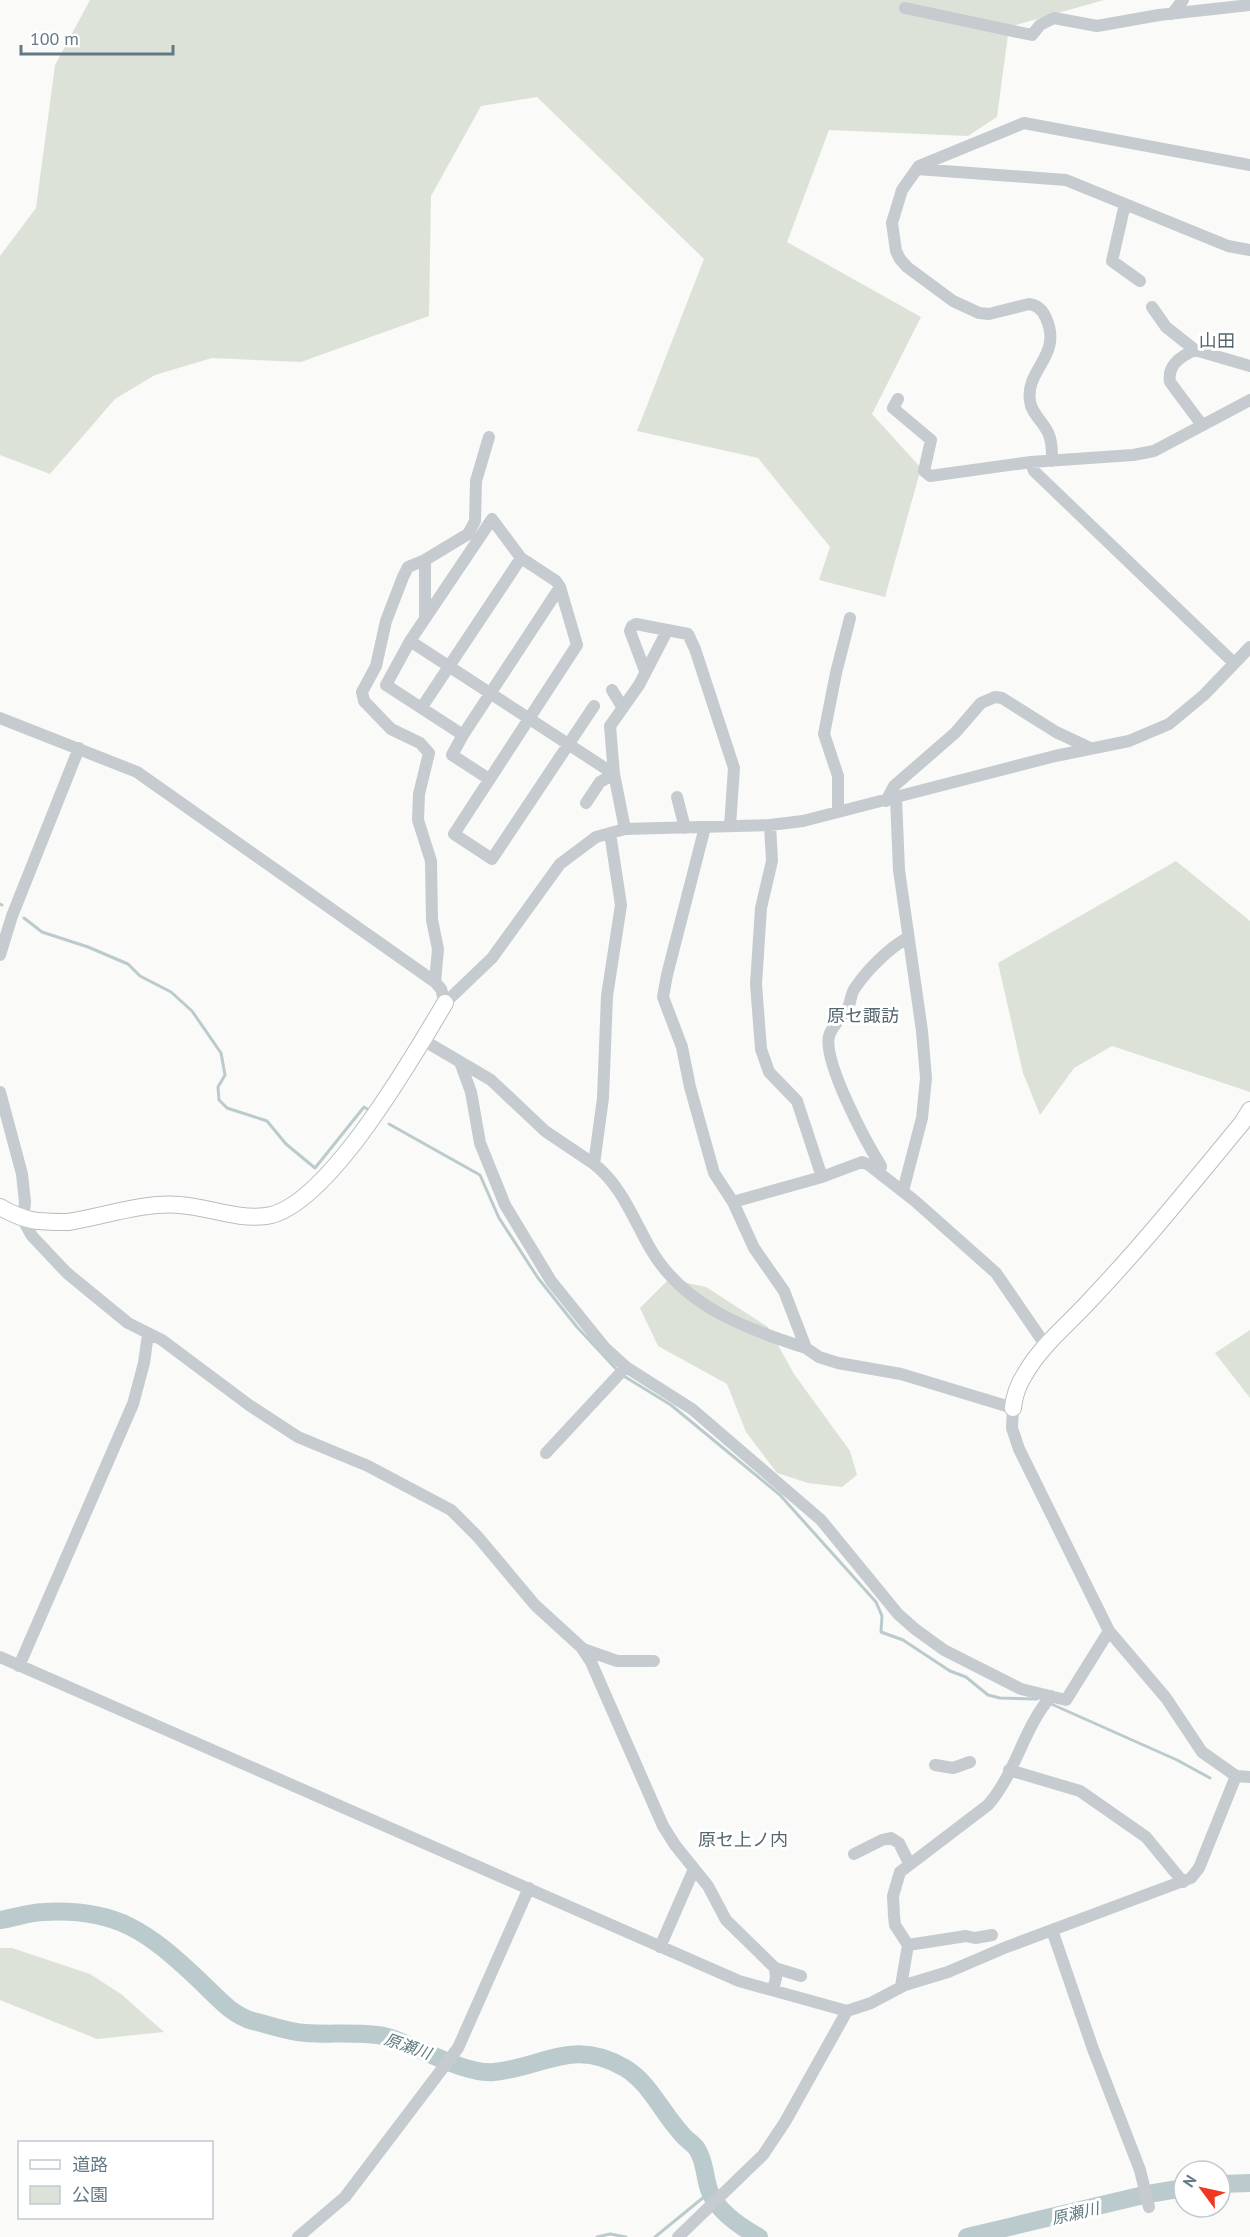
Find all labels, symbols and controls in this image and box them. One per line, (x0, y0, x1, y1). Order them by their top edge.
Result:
scale bar (21, 18, 172, 56)
text: 100 m (30, 27, 79, 50)
district label: 山田 (1199, 329, 1235, 352)
district label: 原セ諏訪 (827, 1004, 899, 1027)
district label: 原セ上ノ内 (698, 1828, 788, 1851)
water label: 原瀬川 (382, 2029, 436, 2064)
legend (18, 2141, 213, 2219)
text: 道路 (72, 2153, 108, 2176)
north arrow (1172, 2159, 1232, 2219)
text: N (1178, 2171, 1201, 2191)
text: 公園 (72, 2183, 108, 2206)
water label: 原瀬川 (1049, 2197, 1103, 2228)

